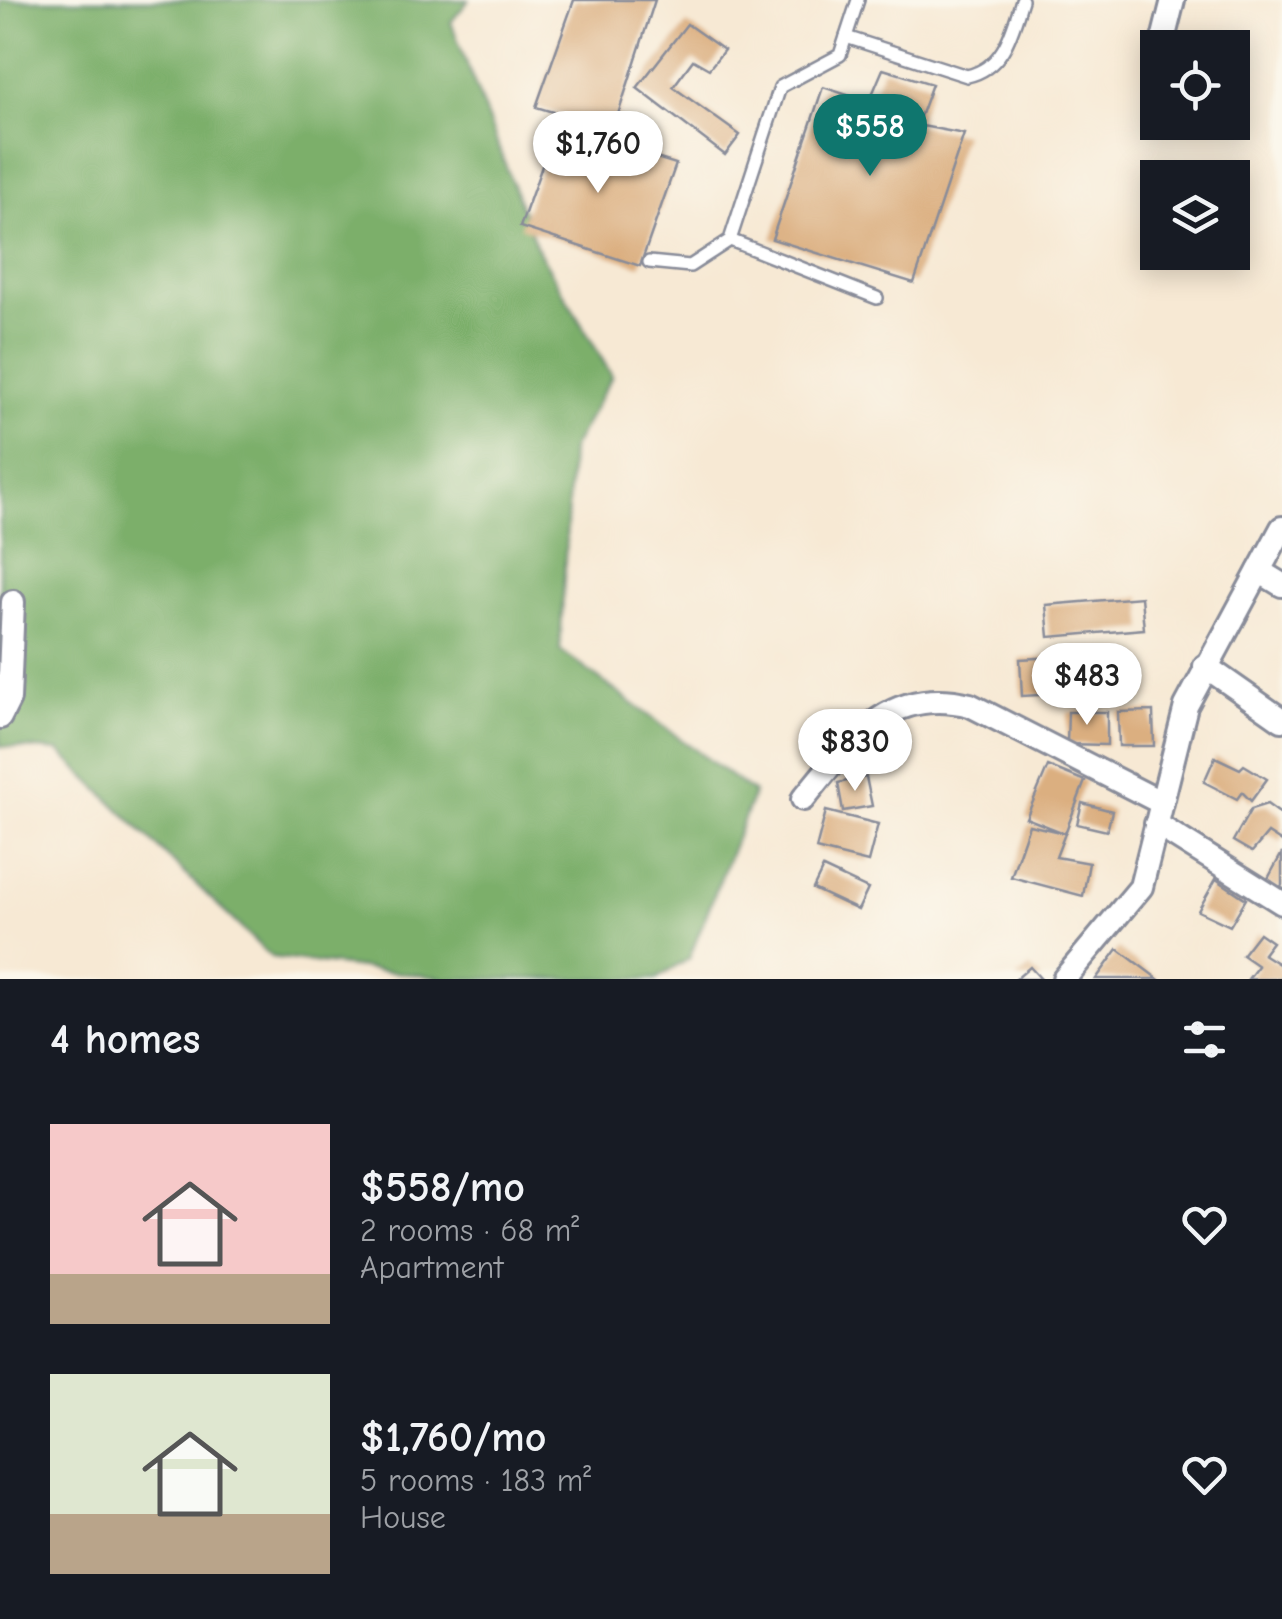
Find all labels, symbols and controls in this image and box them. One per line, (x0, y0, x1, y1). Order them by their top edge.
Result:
map controls (1140, 30, 1250, 270)
button: locate (1140, 30, 1250, 140)
pin: $558 (811, 94, 929, 179)
text: $558 (835, 108, 905, 145)
pin: $1,760 (517, 111, 679, 196)
text: $1,760 (555, 125, 641, 162)
button: layers (1140, 160, 1250, 270)
pin: $483 (1028, 643, 1146, 728)
text: $483 (1054, 657, 1120, 694)
pin: $830 (796, 709, 914, 794)
text: $830 (820, 723, 890, 760)
icon: filters (1177, 1012, 1232, 1067)
text: 4 homes (50, 1015, 200, 1064)
text: $558/mo (360, 1163, 525, 1212)
icon: home (130, 1164, 250, 1284)
icon: heart (1177, 1197, 1232, 1252)
text: 2 rooms · 68 m² (360, 1212, 579, 1249)
text: Apartment (360, 1249, 503, 1286)
text: $1,760/mo (360, 1413, 546, 1462)
icon: home (130, 1414, 250, 1534)
icon: heart (1177, 1447, 1232, 1502)
text: 5 rooms · 183 m² (360, 1462, 591, 1499)
text: House (360, 1499, 446, 1536)

